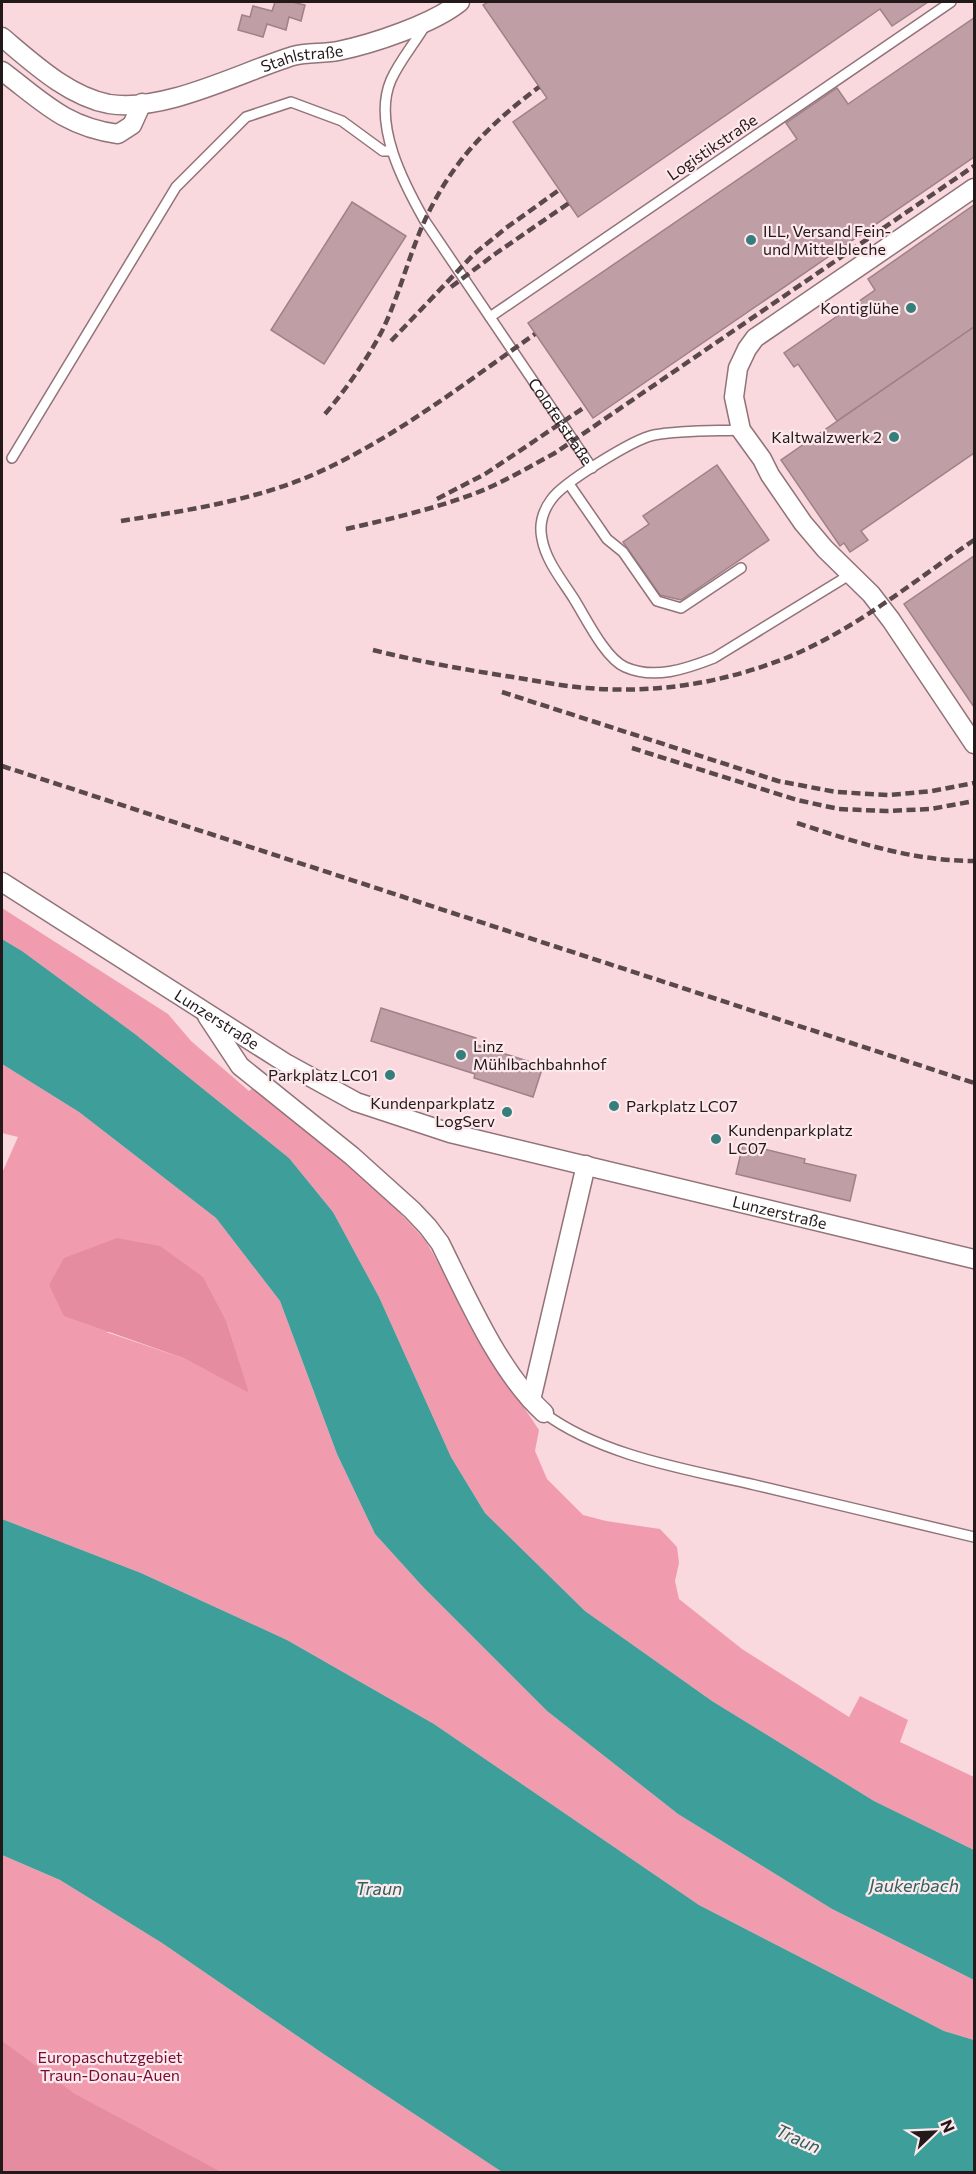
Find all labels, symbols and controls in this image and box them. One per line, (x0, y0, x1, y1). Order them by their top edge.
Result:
street label: Stahlstraße (258, 40, 345, 76)
street label: Logistikstraße (663, 109, 760, 184)
place label: ILL, Versand Fein- und Mittelbleche (763, 221, 891, 258)
marker: ILL, Versand Fein- und Mittelbleche (744, 233, 758, 247)
place label: Kontiglühe (820, 298, 899, 317)
marker: Kontiglühe (904, 301, 918, 315)
street label: Coloferstraße (525, 374, 597, 468)
place label: Kaltwalzwerk 2 (771, 427, 882, 446)
marker: Kaltwalzwerk 2 (887, 430, 901, 444)
street label: Lunzerstraße (171, 985, 263, 1053)
place label: Linz Mühlbachbahnhof (473, 1036, 607, 1073)
marker: Linz Mühlbachbahnhof (454, 1048, 468, 1062)
place label: Parkplatz LC01 (268, 1065, 378, 1084)
marker: Parkplatz LC01 (383, 1068, 397, 1082)
place label: Kundenparkplatz LogServ (370, 1093, 495, 1130)
place label: Parkplatz LC07 (626, 1096, 738, 1115)
marker: Parkplatz LC07 (607, 1099, 621, 1113)
marker: Kundenparkplatz LogServ (500, 1105, 514, 1119)
place label: Kundenparkplatz LC07 (728, 1120, 853, 1157)
marker: Kundenparkplatz LC07 (709, 1132, 723, 1146)
street label: Lunzerstraße (731, 1191, 829, 1232)
water label: Jaukerbach (867, 1874, 959, 1896)
water label: Traun (356, 1877, 402, 1899)
park label: Europaschutzgebiet Traun-Donau-Auen (37, 2047, 183, 2084)
north arrow (904, 2102, 964, 2162)
text: N (937, 2117, 959, 2135)
water label: Traun (773, 2119, 824, 2158)

